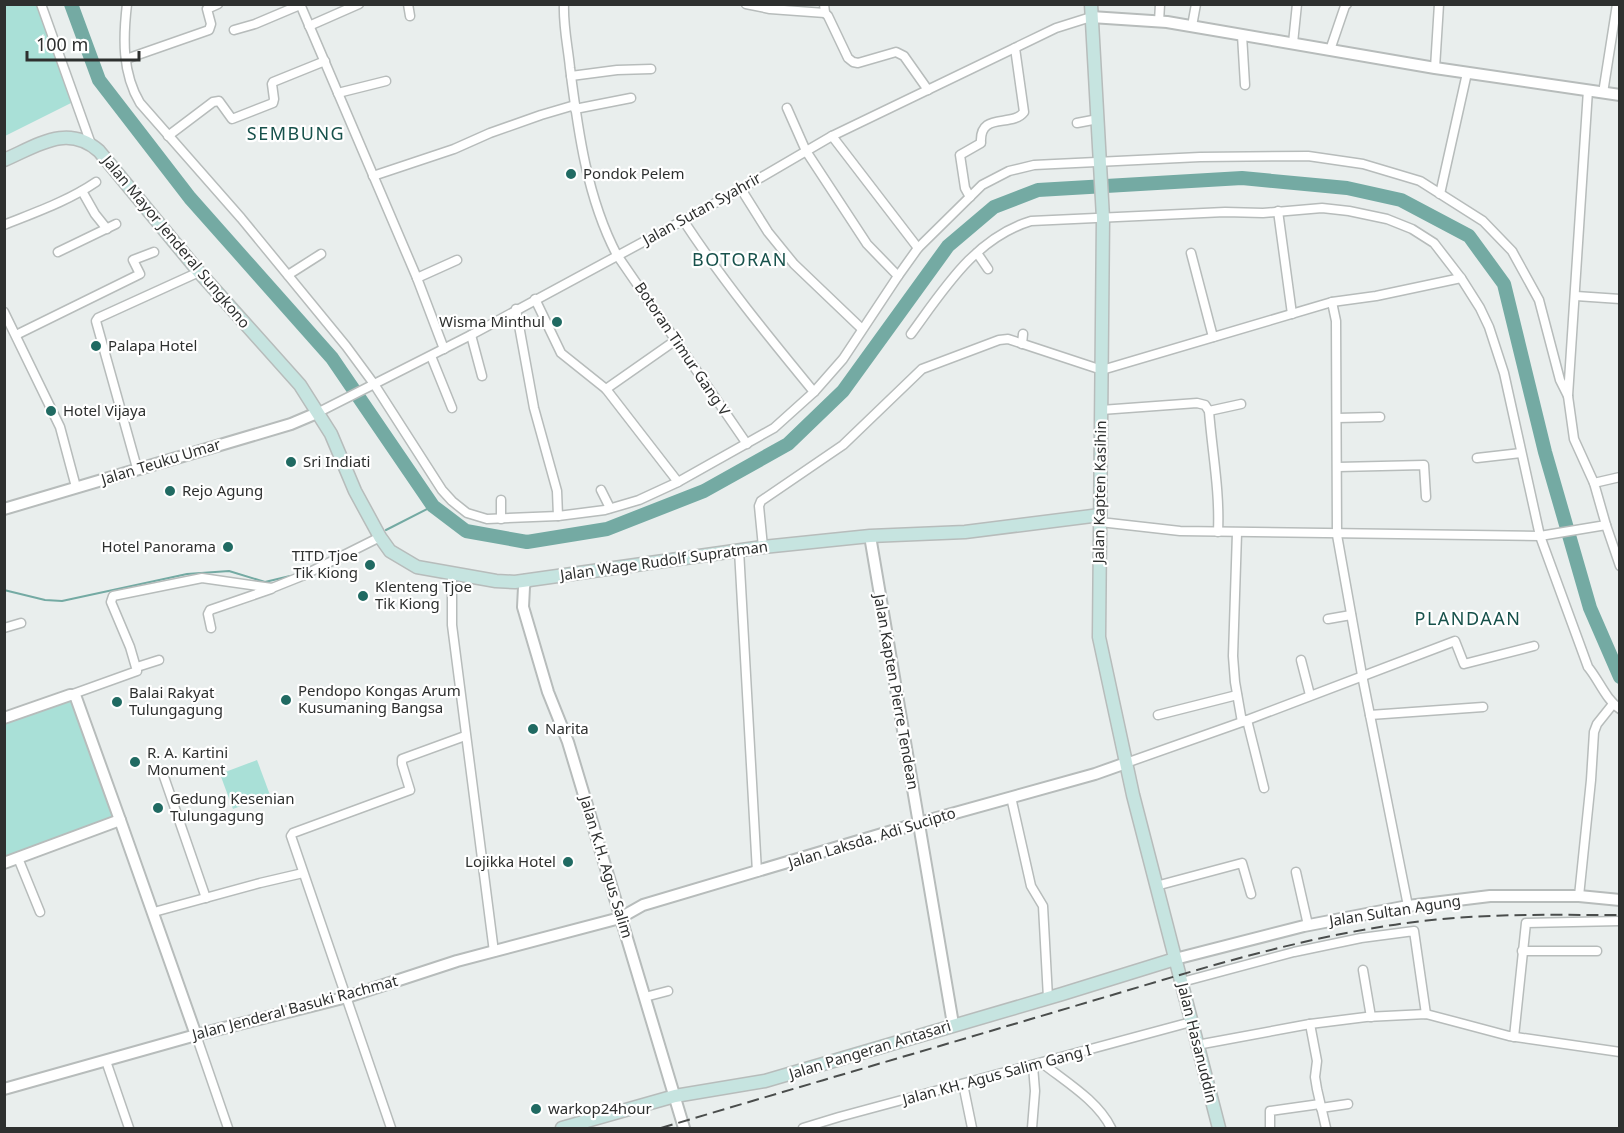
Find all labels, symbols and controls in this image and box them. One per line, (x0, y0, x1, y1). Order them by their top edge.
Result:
scale bar (27, 24, 140, 62)
text: 100 m (36, 32, 88, 56)
district label: SEMBUNG (247, 121, 345, 145)
street label: Jalan Mayor Jenderal Sungkono (97, 149, 255, 332)
place label: Pondok Pelem (583, 163, 685, 183)
marker: Pondok Pelem (564, 167, 578, 181)
street label: Jalan Sutan Syahrir (637, 167, 764, 250)
district label: BOTORAN (692, 247, 788, 271)
street label: Botoran Timur Gang V (631, 278, 735, 419)
place label: Wisma Minthul (439, 311, 545, 331)
marker: Wisma Minthul (550, 315, 564, 329)
place label: Palapa Hotel (108, 335, 197, 355)
marker: Palapa Hotel (89, 339, 103, 353)
place label: Hotel Vijaya (63, 400, 146, 420)
marker: Hotel Vijaya (44, 404, 58, 418)
street label: Jalan Kapten Kasihin (1088, 420, 1110, 566)
street label: Jalan Teuku Umar (97, 433, 223, 489)
place label: Sri Indiati (303, 451, 370, 471)
marker: Sri Indiati (284, 455, 298, 469)
place label: Rejo Agung (182, 480, 263, 500)
marker: Rejo Agung (163, 484, 177, 498)
place label: Hotel Panorama (102, 536, 216, 556)
street label: Jalan Wage Rudolf Supratman (557, 536, 769, 585)
marker: Hotel Panorama (221, 540, 235, 554)
place label: TITD Tjoe Tik Kiong (292, 545, 358, 582)
marker: TITD Tjoe Tik Kiong (363, 558, 377, 572)
place label: Klenteng Tjoe Tik Kiong (375, 576, 472, 613)
marker: Klenteng Tjoe Tik Kiong (356, 589, 370, 603)
street label: Jalan Kapten Pierre Tendean (870, 591, 924, 791)
district label: PLANDAAN (1415, 606, 1521, 630)
place label: Pendopo Kongas Arum Kusumaning Bangsa (298, 680, 461, 717)
place label: Balai Rakyat Tulungagung (129, 682, 223, 719)
marker: Pendopo Kongas Arum Kusumaning Bangsa (279, 693, 293, 707)
marker: Balai Rakyat Tulungagung (110, 695, 124, 709)
place label: Narita (545, 718, 589, 738)
marker: Narita (526, 722, 540, 736)
place label: R. A. Kartini Monument (147, 742, 228, 779)
marker: R. A. Kartini Monument (128, 755, 142, 769)
place label: Gedung Kesenian Tulungagung (170, 788, 295, 825)
street label: Jalan K.H. Agus Salim (575, 791, 638, 940)
marker: Gedung Kesenian Tulungagung (151, 801, 165, 815)
street label: Jalan Laksda. Adi Sucipto (784, 802, 958, 873)
place label: Lojikka Hotel (465, 851, 556, 871)
marker: Lojikka Hotel (561, 855, 575, 869)
street label: Jalan Sultan Agung (1326, 890, 1462, 931)
street label: Jalan Jenderal Basuki Rachmat (188, 970, 400, 1045)
street label: Jalan Hasanuddin (1173, 979, 1223, 1105)
street label: Jalan Pangeran Antasari (784, 1015, 953, 1084)
street label: Jalan KH. Agus Salim Gang I (898, 1039, 1093, 1109)
place label: warkop24hour (548, 1098, 652, 1118)
marker: warkop24hour (529, 1102, 543, 1116)

